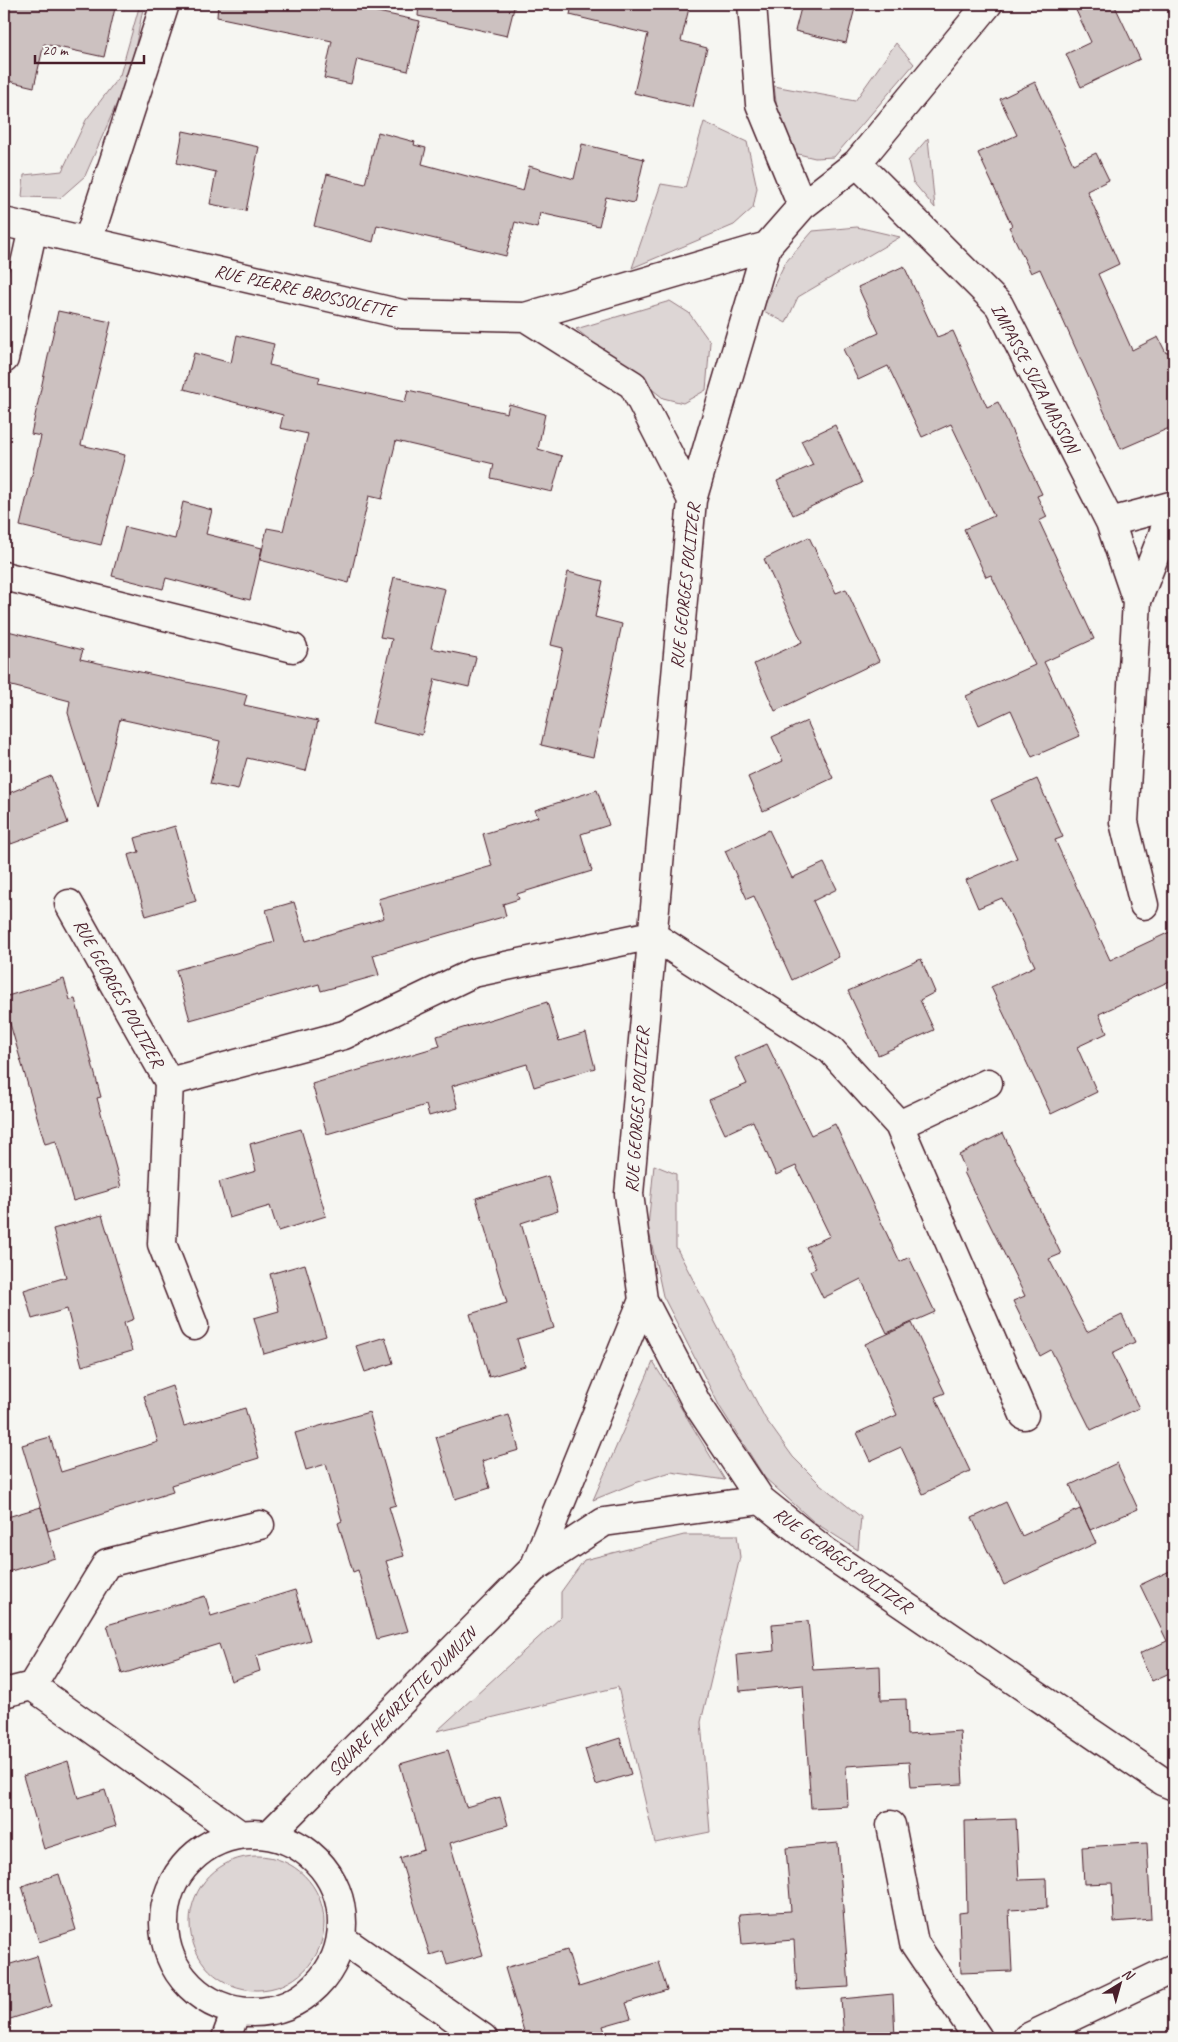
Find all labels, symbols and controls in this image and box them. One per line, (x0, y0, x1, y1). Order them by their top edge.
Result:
scale bar (35, 32, 144, 64)
text: 20 m (42, 41, 69, 60)
street label: RUE PIERRE BROSSOLETTE (213, 260, 399, 323)
street label: IMPASSE SUZA MASSON (986, 300, 1085, 459)
street label: RUE GEORGES POLITZER (665, 500, 705, 670)
street label: RUE GEORGES POLITZER (69, 915, 170, 1073)
street label: RUE GEORGES POLITZER (620, 1024, 654, 1193)
street label: RUE GEORGES POLITZER (770, 1502, 918, 1619)
street label: SQUARE HENRIETTE DUMUIN (323, 1621, 483, 1781)
north arrow (1096, 1960, 1146, 2010)
text: N (1119, 1965, 1138, 1985)

